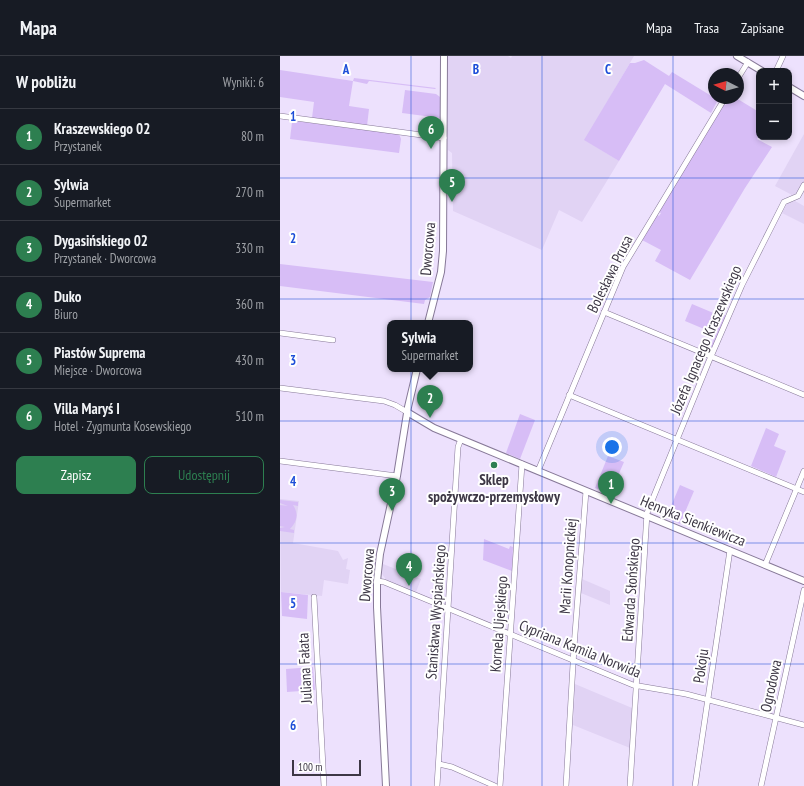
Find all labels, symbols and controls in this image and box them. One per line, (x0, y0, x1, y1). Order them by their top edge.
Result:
text: Mapa (20, 16, 57, 40)
text: Mapa (646, 19, 672, 37)
text: Trasa (694, 19, 719, 37)
text: Zapisane (741, 19, 784, 37)
text: A (342, 61, 350, 78)
text: B (473, 61, 479, 78)
text: C (605, 61, 611, 78)
north arrow (708, 68, 744, 104)
map controls (756, 68, 792, 140)
button: + (756, 68, 792, 104)
text: W pobliżu (16, 71, 76, 93)
text: Wyniki: 6 (223, 74, 264, 91)
button: − (756, 104, 792, 140)
text: 1 (290, 108, 296, 125)
pin: 6 (418, 116, 444, 149)
text: Kraszewskiego 02 (54, 119, 150, 138)
text: 1 (26, 128, 32, 145)
text: 80 m (241, 128, 264, 145)
text: Przystanek (54, 138, 102, 155)
pin: 5 (439, 169, 465, 202)
text: Sylwia (54, 175, 89, 194)
text: 2 (26, 184, 32, 201)
text: 270 m (235, 184, 264, 201)
text: Supermarket (54, 194, 111, 211)
street label: Dworcowa (416, 221, 439, 276)
text: 2 (290, 230, 296, 247)
text: Dygasińskiego 02 (54, 231, 148, 250)
street label: Bolesława Prusa (583, 232, 636, 316)
text: 3 (26, 240, 32, 257)
text: 330 m (235, 240, 264, 257)
text: Przystanek · Dworcowa (54, 250, 156, 267)
street label: Józefa Ignacego Kraszewskiego (665, 263, 746, 418)
text: Duko (54, 287, 81, 306)
text: 4 (26, 296, 32, 313)
text: 360 m (235, 296, 264, 313)
text: Biuro (54, 306, 78, 323)
popup (387, 320, 473, 372)
text: Sylwia (402, 328, 436, 347)
text: Piastów Suprema (54, 343, 146, 362)
text: Supermarket (402, 347, 458, 364)
text: 5 (26, 352, 32, 369)
text: 430 m (235, 352, 264, 369)
text: 3 (290, 352, 296, 369)
text: Miejsce · Dworcowa (54, 362, 142, 379)
pin: 2 (417, 385, 443, 418)
text: Villa Maryś I (54, 399, 120, 418)
text: 6 (26, 408, 32, 425)
text: 510 m (235, 408, 264, 425)
text: Hotel · Zygmunta Kosewskiego (54, 418, 191, 435)
your location (602, 437, 622, 457)
button: Zapisz (16, 456, 136, 494)
button: Udostępnij (144, 456, 264, 494)
marker: Sklep spożywczo-przemysłowy (489, 460, 499, 470)
place label: Sklep spożywczo-przemysłowy (428, 470, 561, 506)
pin: 1 (598, 471, 624, 504)
text: 4 (290, 473, 297, 490)
pin: 3 (379, 478, 405, 511)
street label: Henryka Sienkiewicza (638, 491, 749, 550)
street label: Marii Konopnickiej (555, 517, 580, 614)
street label: Edwarda Słońskiego (617, 538, 644, 642)
street label: Stanisława Wyspiańskiego (421, 544, 450, 680)
street label: Dworcowa (355, 547, 378, 602)
pin: 4 (396, 553, 422, 586)
street label: Kornela Ujejskiego (486, 575, 511, 673)
text: 5 (290, 595, 296, 612)
street label: Cypriana Kamila Norwida (517, 615, 644, 682)
street label: Juliana Fałata (293, 632, 316, 705)
street label: Pokoju (689, 647, 712, 684)
street label: Ogrodowa (756, 658, 785, 714)
text: 6 (290, 717, 296, 734)
scale bar (292, 758, 361, 777)
text: 100 m (298, 760, 322, 774)

